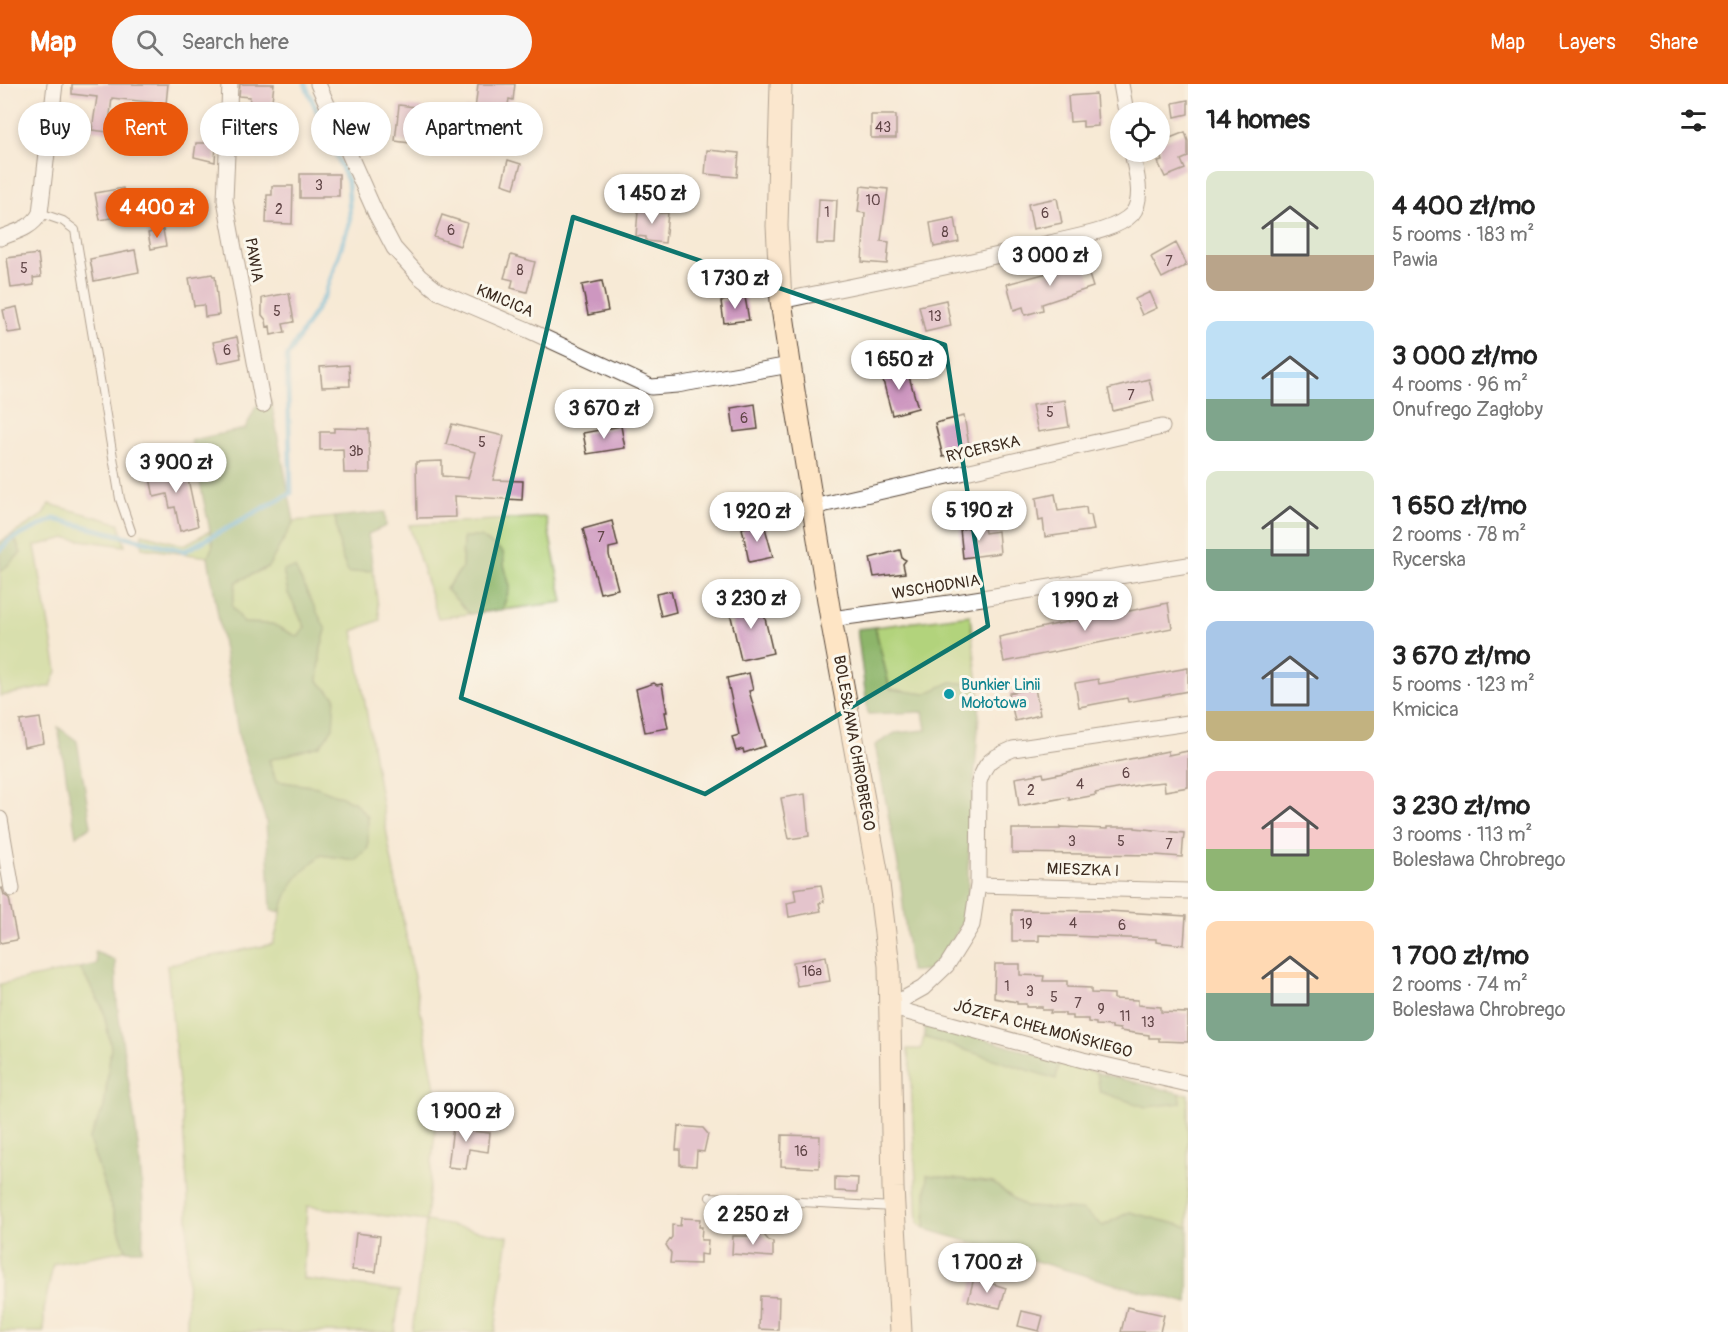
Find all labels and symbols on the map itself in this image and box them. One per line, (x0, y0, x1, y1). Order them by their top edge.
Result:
house number: 43 (875, 119, 891, 136)
pin: 1 450 zł (590, 174, 714, 225)
house number: 3 (315, 177, 323, 194)
pin: 4 400 zł (95, 188, 219, 239)
house number: 10 (865, 192, 881, 209)
house number: 2 (275, 201, 283, 218)
house number: 1 (824, 204, 830, 221)
house number: 6 (1041, 205, 1049, 222)
house number: 6 (447, 222, 455, 239)
house number: 8 (941, 224, 949, 241)
street label: PAWIA (240, 236, 268, 284)
pin: 3 000 zł (988, 236, 1112, 287)
house number: 7 (1165, 253, 1173, 270)
pin: 1 730 zł (673, 259, 797, 310)
house number: 5 (20, 260, 28, 277)
house number: 8 (516, 262, 524, 279)
street label: KMICICA (473, 280, 537, 322)
house number: 5 (273, 303, 281, 320)
house number: 13 (928, 308, 942, 325)
pin: 1 650 zł (837, 340, 961, 391)
house number: 6 (223, 342, 231, 359)
house number: 7 (1127, 387, 1135, 404)
pin: 3 670 zł (542, 389, 666, 440)
house number: 5 (1046, 404, 1054, 421)
house number: 6 (740, 410, 748, 427)
street label: RYCERSKA (944, 431, 1022, 467)
house number: 5 (478, 434, 486, 451)
pin: 3 900 zł (114, 443, 238, 494)
house number: 3b (349, 443, 363, 460)
pin: 5 190 zł (917, 491, 1041, 542)
pin: 1 920 zł (695, 492, 819, 543)
house number: 7 (597, 529, 605, 546)
street label: WSCHODNIA (891, 570, 981, 604)
pin: 3 230 zł (689, 579, 813, 630)
pin: 1 990 zł (1023, 581, 1147, 632)
street label: BOLESŁAWA CHROBREGO (829, 654, 879, 832)
place label: Bunkier Linii Mołotowa (961, 675, 1040, 713)
marker: Bunkier Linii Mołotowa (942, 687, 956, 701)
house number: 6 (1122, 765, 1130, 782)
house number: 4 (1076, 776, 1084, 793)
house number: 2 (1027, 782, 1035, 799)
house number: 3 (1068, 833, 1076, 850)
house number: 5 (1117, 833, 1125, 850)
house number: 7 (1165, 836, 1173, 853)
street label: MIESZKA I (1046, 859, 1120, 881)
house number: 4 (1069, 915, 1077, 932)
house number: 19 (1020, 916, 1032, 933)
house number: 6 (1118, 917, 1126, 934)
house number: 16a (802, 963, 822, 980)
house number: 1 (1004, 978, 1010, 995)
house number: 3 (1026, 983, 1034, 1000)
house number: 5 (1050, 989, 1058, 1006)
street label: JÓZEFA CHEŁMOŃSKIEGO (952, 995, 1135, 1062)
house number: 7 (1074, 995, 1082, 1012)
house number: 9 (1097, 1001, 1105, 1018)
house number: 11 (1120, 1008, 1130, 1025)
house number: 13 (1141, 1014, 1155, 1031)
pin: 1 900 zł (404, 1092, 528, 1143)
house number: 16 (794, 1143, 808, 1160)
pin: 2 250 zł (691, 1195, 815, 1246)
pin: 1 700 zł (925, 1243, 1049, 1294)

